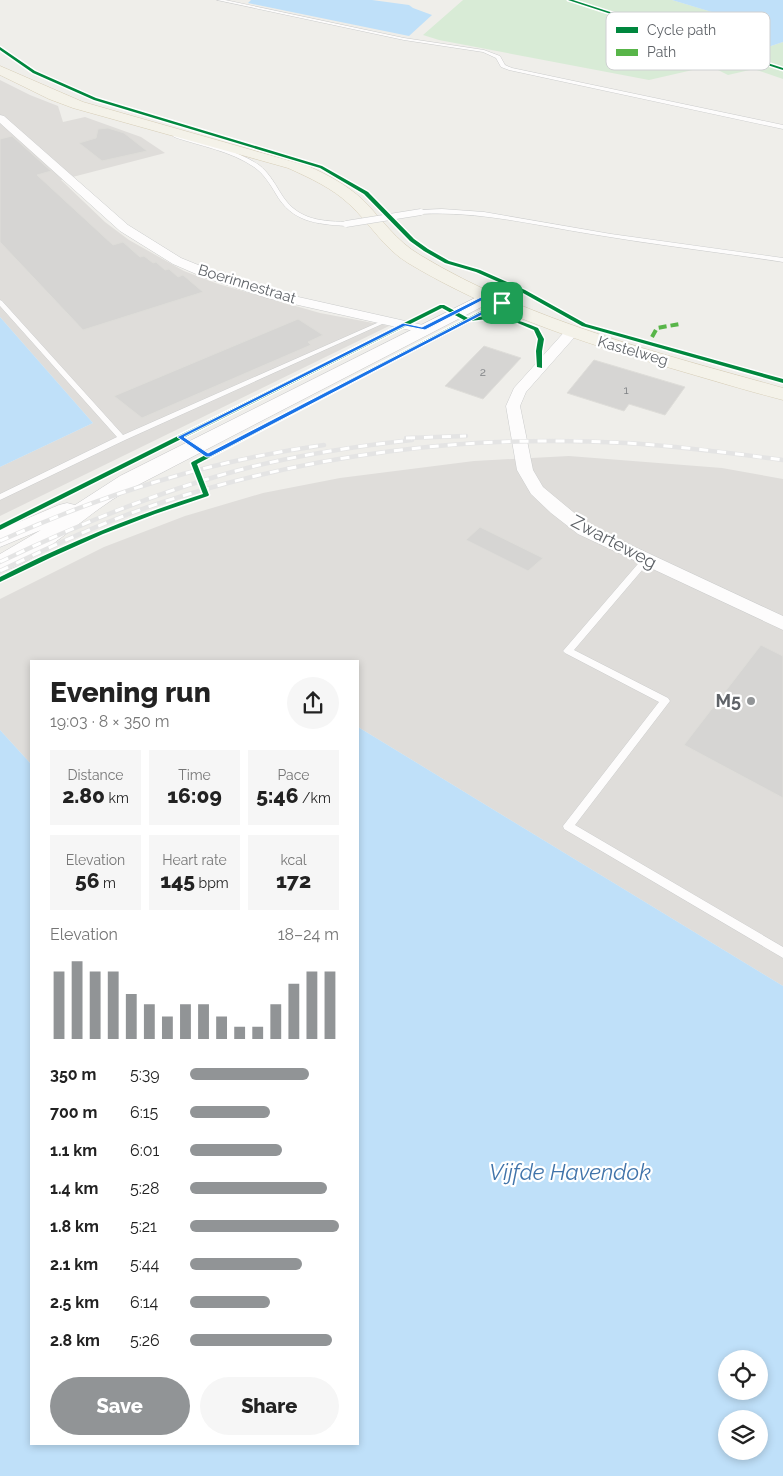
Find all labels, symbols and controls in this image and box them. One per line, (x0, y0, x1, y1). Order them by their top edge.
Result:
legend (606, 12, 770, 70)
text: Cycle path (647, 22, 716, 38)
text: Path (647, 44, 676, 60)
street label: Boerinnestraat (196, 261, 298, 307)
pin (481, 282, 523, 324)
icon: arrive (488, 289, 516, 317)
street label: Kastelweg (596, 332, 670, 370)
house number: 2 (480, 365, 486, 379)
house number: 1 (623, 383, 629, 397)
street label: Zwarteweg (568, 510, 661, 573)
text: Evening run (50, 676, 211, 709)
button: share (287, 677, 339, 729)
place label: M5 (715, 690, 741, 711)
marker: M5 (745, 695, 757, 707)
text: 19:03 · 8 × 350 m (50, 712, 170, 731)
text: Distance (67, 767, 124, 783)
text: Time (178, 767, 211, 783)
text: Pace (277, 767, 310, 783)
text: 2.80 (62, 783, 105, 808)
text: 16:09 (167, 783, 222, 808)
text: 5:46 (256, 783, 299, 808)
text: km (105, 790, 129, 806)
text: /km (299, 790, 331, 806)
text: Elevation (66, 852, 125, 868)
text: Heart rate (162, 852, 227, 868)
text: kcal (280, 852, 307, 868)
text: 56 (75, 868, 100, 893)
text: 145 (160, 868, 195, 893)
text: 172 (276, 868, 311, 893)
text: m (100, 875, 116, 891)
text: bpm (195, 875, 229, 891)
text: Elevation (50, 925, 118, 944)
text: 18–24 m (278, 925, 339, 944)
text: 350 m (50, 1065, 96, 1084)
text: 5:39 (130, 1065, 160, 1084)
text: 700 m (50, 1103, 97, 1122)
text: 6:15 (130, 1103, 158, 1122)
text: 1.1 km (50, 1141, 97, 1160)
text: 6:01 (130, 1141, 159, 1160)
water label: Vijfde Havendok (489, 1159, 651, 1185)
text: 1.4 km (50, 1179, 98, 1198)
text: 5:28 (130, 1179, 160, 1198)
text: 1.8 km (50, 1217, 99, 1236)
text: 5:21 (130, 1217, 157, 1236)
text: 2.1 km (50, 1255, 98, 1274)
text: 5:44 (130, 1255, 159, 1274)
text: 2.5 km (50, 1293, 99, 1312)
text: 6:14 (130, 1293, 158, 1312)
text: 2.8 km (50, 1331, 100, 1350)
text: 5:26 (130, 1331, 160, 1350)
map controls (718, 1350, 768, 1460)
button: locate (718, 1350, 768, 1400)
button: Save (50, 1377, 190, 1435)
button: Share (200, 1377, 339, 1435)
button: layers (718, 1410, 768, 1460)

